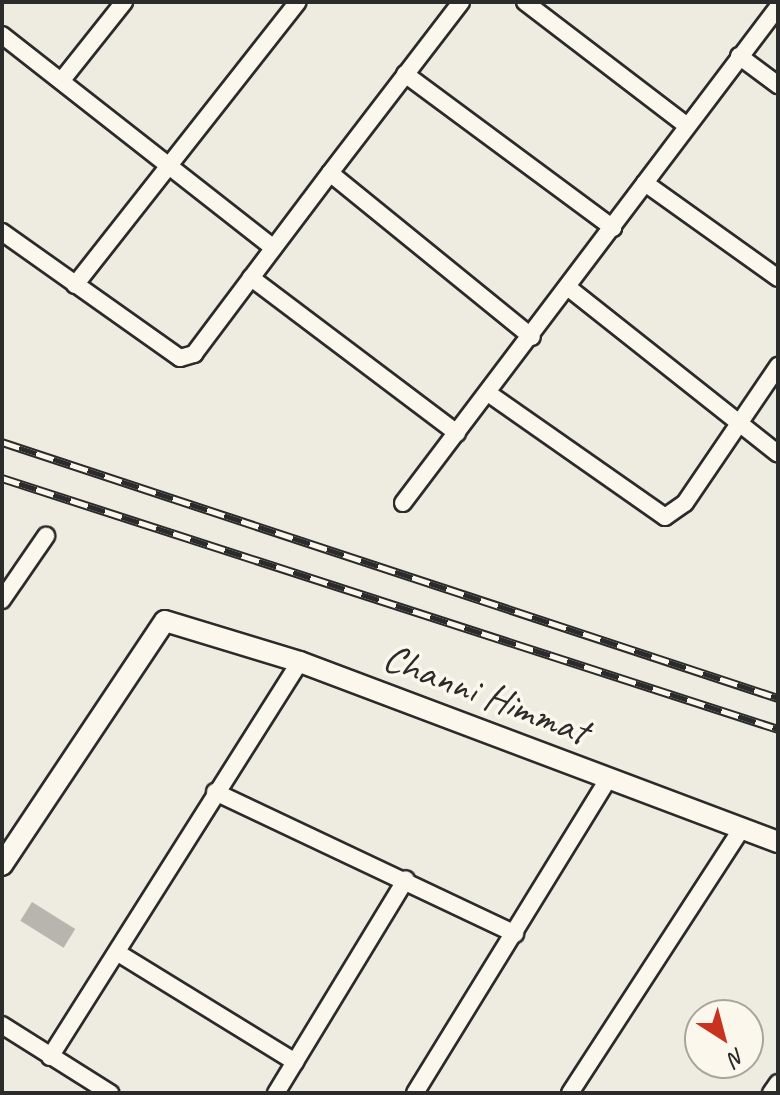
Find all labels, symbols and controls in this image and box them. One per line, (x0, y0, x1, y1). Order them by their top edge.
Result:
street label: Channi Himmat (377, 633, 595, 755)
north arrow (684, 999, 764, 1079)
text: N (723, 1041, 751, 1072)

